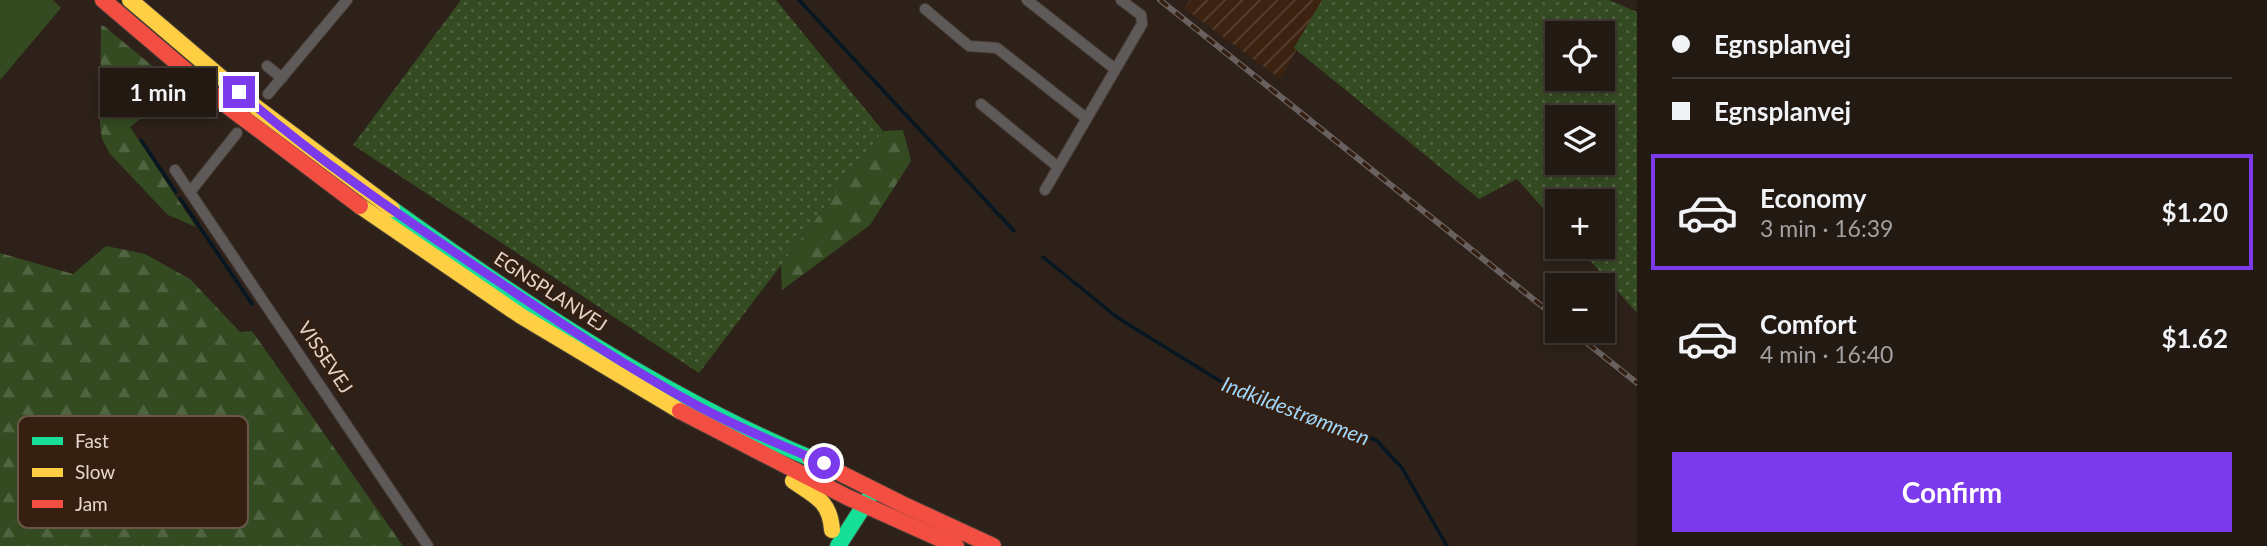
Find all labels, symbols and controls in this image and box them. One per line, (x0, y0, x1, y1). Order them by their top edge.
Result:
map controls (1545, 21, 1615, 343)
button: locate (1545, 21, 1615, 91)
text: Egnsplanvej (1714, 28, 1851, 60)
callout: 1 min (99, 68, 215, 116)
route end (223, 76, 255, 108)
text: 1 min (129, 78, 187, 106)
text: Egnsplanvej (1714, 95, 1851, 127)
button: layers (1545, 105, 1615, 175)
icon: car (1676, 181, 1739, 244)
text: Economy (1760, 182, 1866, 214)
button: + (1545, 189, 1615, 259)
text: $1.20 (2162, 196, 2228, 228)
text: 3 min · 16:39 (1760, 214, 1893, 242)
street label: EGNSPLANVEJ (490, 246, 612, 336)
button: − (1545, 273, 1615, 343)
icon: car (1676, 307, 1739, 370)
text: Comfort (1760, 308, 1857, 340)
street label: VISSEVEJ (294, 317, 358, 397)
text: $1.62 (2162, 322, 2228, 354)
text: 4 min · 16:40 (1760, 340, 1893, 368)
water label: Indkildestrømmen (1219, 370, 1373, 450)
legend (18, 416, 248, 528)
text: Fast (75, 429, 109, 452)
route start (808, 447, 840, 479)
button: Confirm (1672, 452, 2232, 532)
text: Slow (75, 460, 115, 483)
text: Jam (75, 492, 108, 515)

